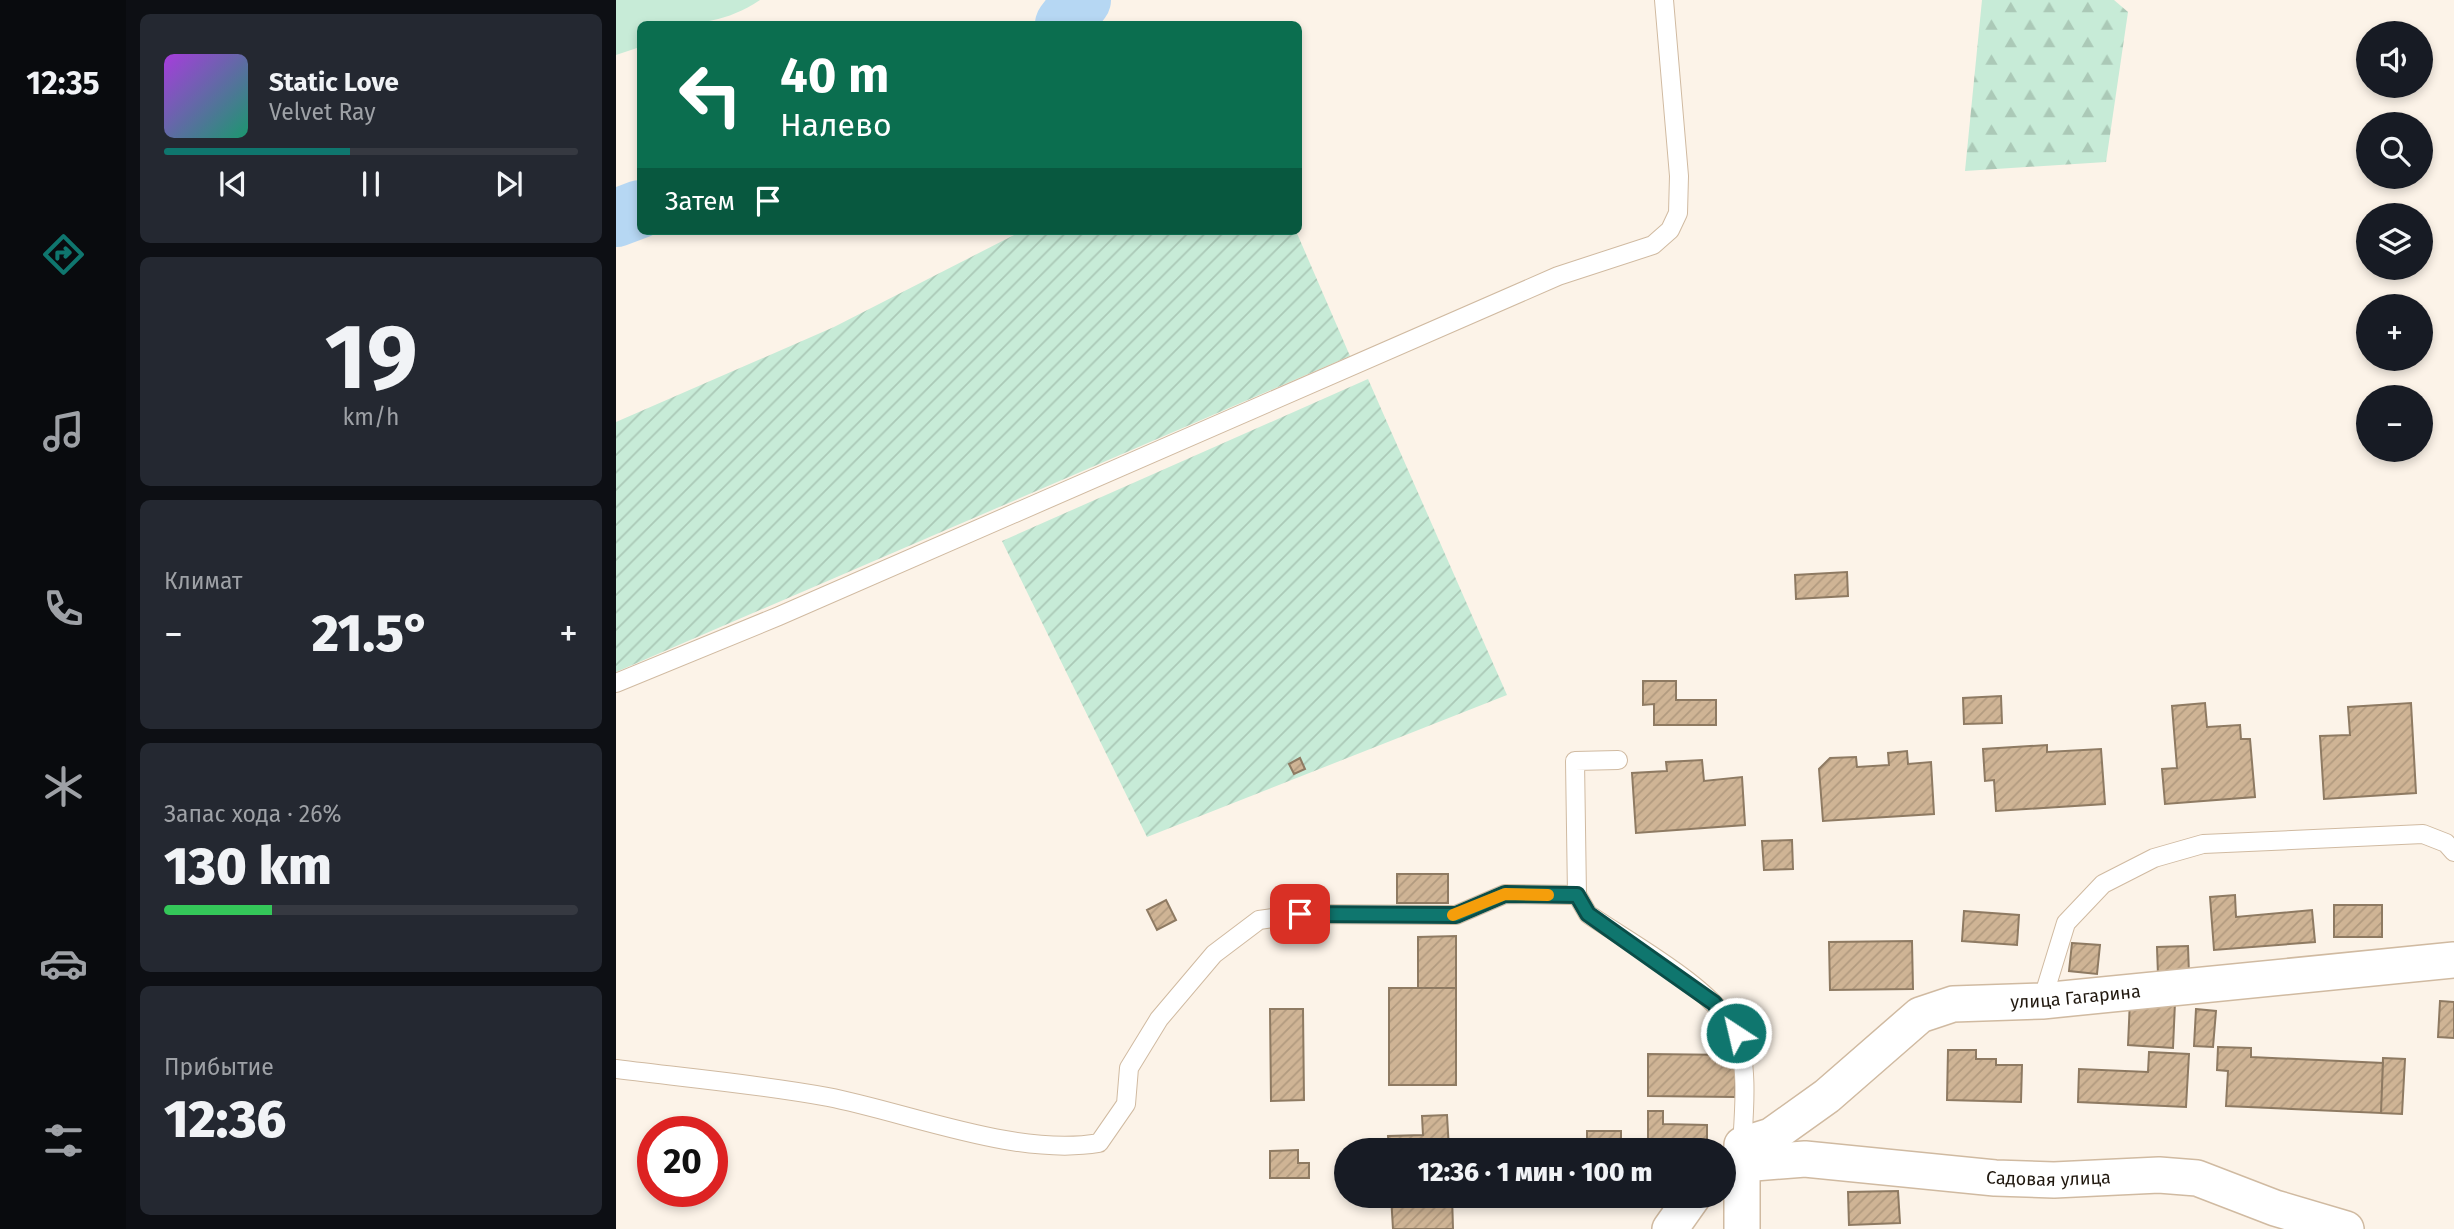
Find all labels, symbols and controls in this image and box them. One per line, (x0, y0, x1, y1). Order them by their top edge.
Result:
map controls (2356, 21, 2433, 462)
button: sound (2356, 21, 2433, 98)
text: 40 m (780, 46, 889, 105)
icon: left (665, 49, 756, 140)
text: 12:35 (26, 64, 100, 102)
text: Static Love (269, 67, 399, 98)
text: Velvet Ray (269, 98, 376, 126)
text: Налево (780, 106, 892, 144)
button: search (2356, 112, 2433, 189)
icon: previous (214, 165, 252, 203)
icon: pause (352, 165, 390, 203)
icon: next (490, 165, 528, 203)
icon: arrive (749, 182, 787, 220)
text: Затем (665, 186, 735, 217)
button: layers (2356, 203, 2433, 280)
icon: directions (39, 230, 88, 279)
button: + (2356, 294, 2433, 371)
text: 19 (324, 303, 418, 412)
button: − (2356, 385, 2433, 462)
text: km/h (343, 403, 399, 431)
icon: music (39, 407, 88, 456)
text: Климат (164, 567, 242, 595)
icon: phone (39, 584, 88, 633)
text: 21.5° (312, 602, 430, 665)
text: − (164, 611, 183, 657)
text: + (559, 611, 578, 657)
icon: climate (39, 762, 88, 811)
text: Запас хода · 26% (164, 800, 342, 828)
text: 130 km (164, 835, 332, 898)
pin (1270, 884, 1330, 944)
icon: arrive (1281, 895, 1319, 933)
icon: car (39, 939, 88, 988)
street label: улица Гагарина (2010, 980, 2142, 1013)
position arrow (1699, 996, 1773, 1070)
text: Прибытие (164, 1053, 274, 1081)
text: 12:36 (164, 1088, 286, 1151)
icon: filters (39, 1116, 88, 1165)
speed limit sign: 20 (637, 1116, 728, 1207)
text: 12:36 · 1 мин · 100 m (1418, 1157, 1652, 1188)
street label: Садовая улица (1985, 1166, 2111, 1191)

